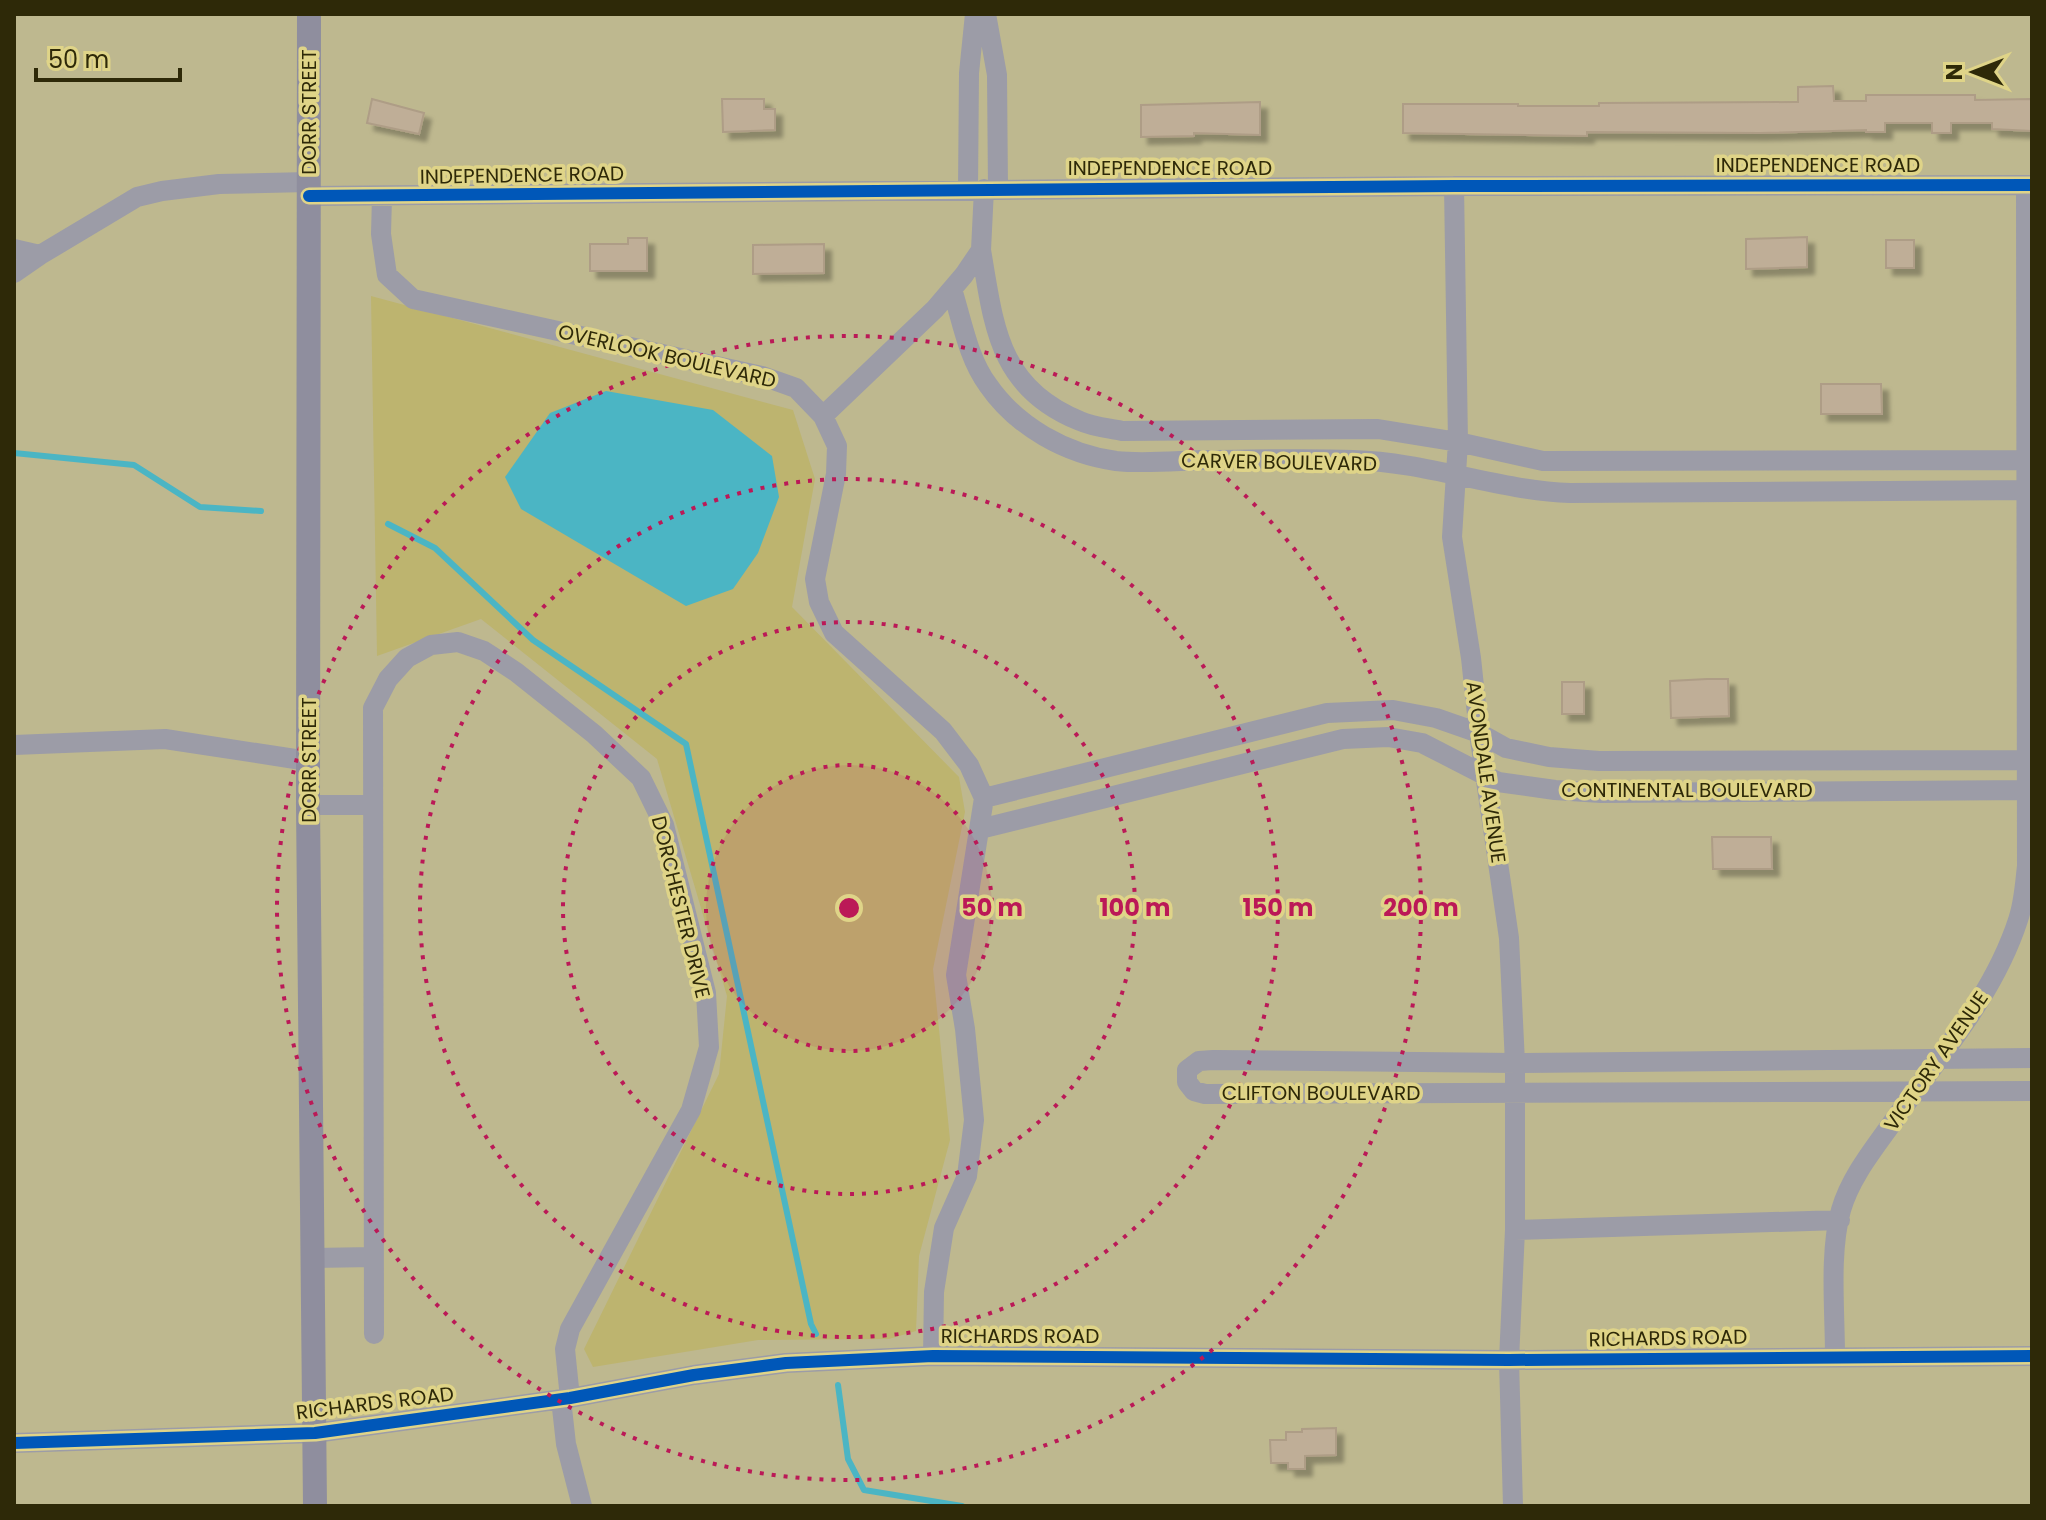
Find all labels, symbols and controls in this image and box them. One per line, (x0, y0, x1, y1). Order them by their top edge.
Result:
scale bar (36, 32, 180, 82)
north arrow (1934, 32, 2014, 112)
text: 50 m (48, 43, 109, 76)
street label: DORR STREET (295, 49, 323, 175)
text: N (1939, 64, 1970, 80)
street label: INDEPENDENCE ROAD (1716, 151, 1920, 179)
street label: INDEPENDENCE ROAD (1068, 154, 1272, 182)
street label: INDEPENDENCE ROAD (420, 159, 624, 191)
street label: OVERLOOK BOULEVARD (555, 317, 779, 395)
street label: CARVER BOULEVARD (1181, 446, 1377, 478)
street label: AVONDALE AVENUE (1459, 679, 1513, 865)
street label: DORR STREET (295, 697, 323, 823)
street label: CONTINENTAL BOULEVARD (1561, 776, 1813, 804)
street label: DORCHESTER DRIVE (645, 813, 717, 1001)
text: 50 m (961, 891, 1023, 924)
text: 100 m (1100, 891, 1170, 924)
text: 150 m (1243, 891, 1313, 924)
text: 200 m (1383, 891, 1459, 924)
centre of rings (835, 894, 863, 922)
street label: VICTORY AVENUE (1877, 986, 1995, 1136)
street label: CLIFTON BOULEVARD (1222, 1079, 1420, 1107)
street label: RICHARDS ROAD (941, 1322, 1099, 1350)
street label: RICHARDS ROAD (1588, 1323, 1748, 1353)
street label: RICHARDS ROAD (295, 1379, 455, 1427)

